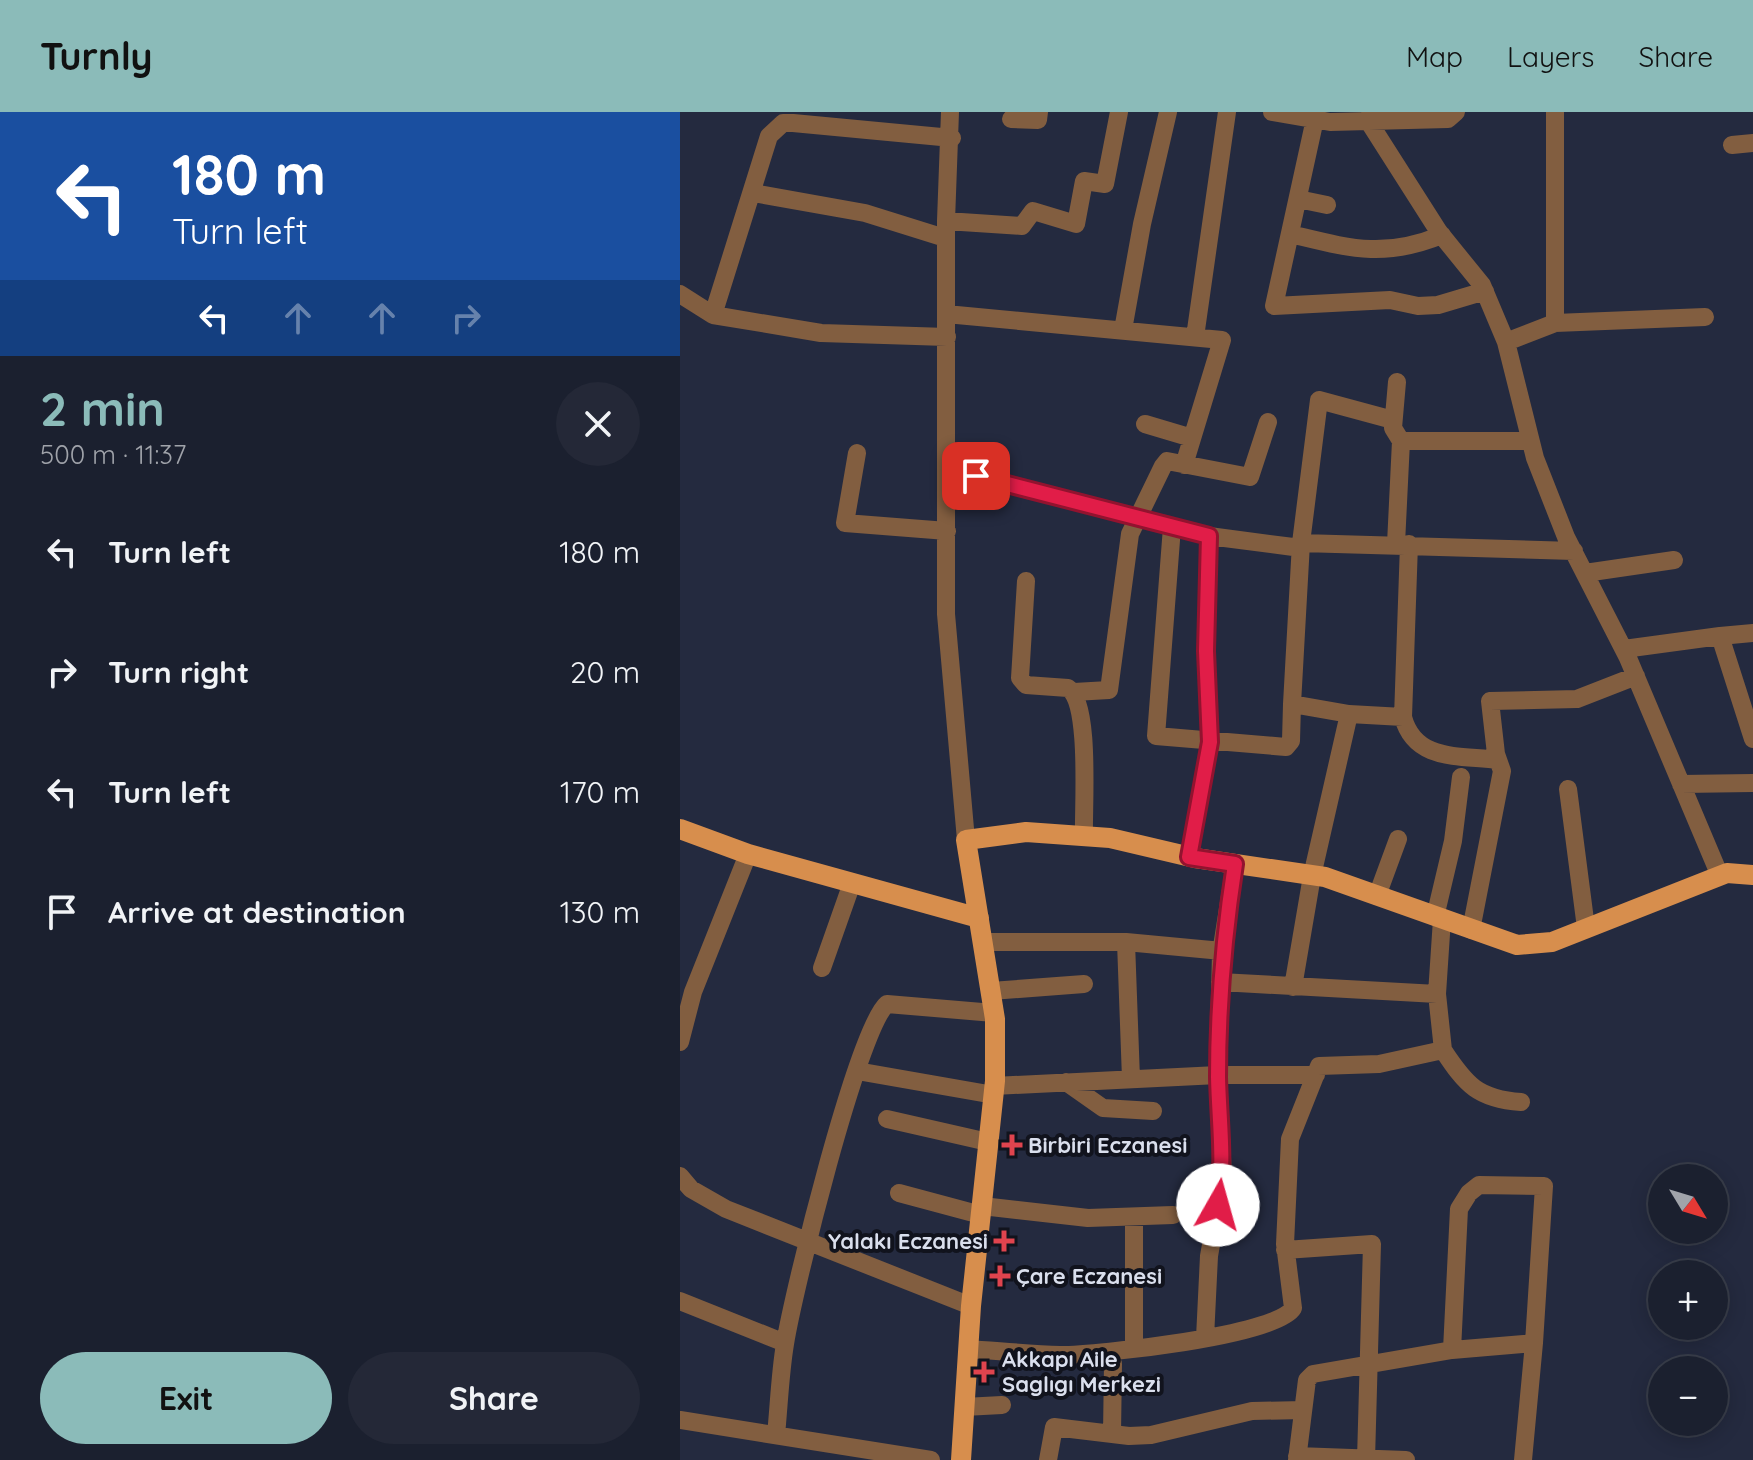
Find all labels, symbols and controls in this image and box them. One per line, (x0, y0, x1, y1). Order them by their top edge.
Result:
text: Turnly (40, 32, 153, 80)
text: Map (1406, 39, 1463, 74)
text: Layers (1507, 39, 1594, 74)
text: Share (1638, 39, 1713, 74)
text: 180 m (172, 139, 326, 209)
icon: left (40, 144, 144, 248)
text: Turn left (172, 208, 308, 253)
icon: left (192, 296, 236, 340)
icon: ahead (276, 296, 320, 340)
icon: ahead (360, 296, 404, 340)
icon: right (444, 296, 488, 340)
text: 2 min (40, 378, 165, 438)
button: close (556, 382, 640, 466)
text: 500 m · 11:37 (40, 438, 186, 471)
pin (942, 442, 1010, 510)
icon: arrive (954, 454, 998, 498)
icon: left (40, 530, 84, 574)
text: Turn left (108, 533, 231, 571)
text: 180 m (559, 533, 640, 571)
icon: right (40, 650, 84, 694)
text: Turn right (108, 653, 249, 691)
text: 20 m (570, 653, 640, 691)
icon: left (40, 770, 84, 814)
text: Turn left (108, 773, 231, 811)
text: 170 m (560, 773, 640, 811)
icon: arrive (40, 890, 84, 934)
text: Arrive at destination (108, 893, 406, 931)
text: 130 m (560, 893, 640, 931)
place label: Birbiri Eczanesi (1028, 1131, 1187, 1159)
marker: Birbiri Eczanesi (1003, 1136, 1021, 1154)
position arrow (1176, 1163, 1260, 1247)
north arrow (1648, 1164, 1728, 1244)
map controls (1648, 1164, 1728, 1436)
place label: Yalakı Eczanesi (828, 1227, 988, 1255)
marker: Yalakı Eczanesi (995, 1232, 1013, 1250)
button: + (1648, 1260, 1728, 1340)
place label: Çare Eczanesi (1016, 1262, 1162, 1290)
marker: Çare Eczanesi (991, 1267, 1009, 1285)
place label: Akkapı Aile Saglıgı Merkezi (1002, 1345, 1161, 1398)
button: Exit (40, 1352, 332, 1444)
button: Share (348, 1352, 640, 1444)
button: − (1648, 1356, 1728, 1436)
marker: Akkapı Aile Saglıgı Merkezi (973, 1361, 995, 1383)

